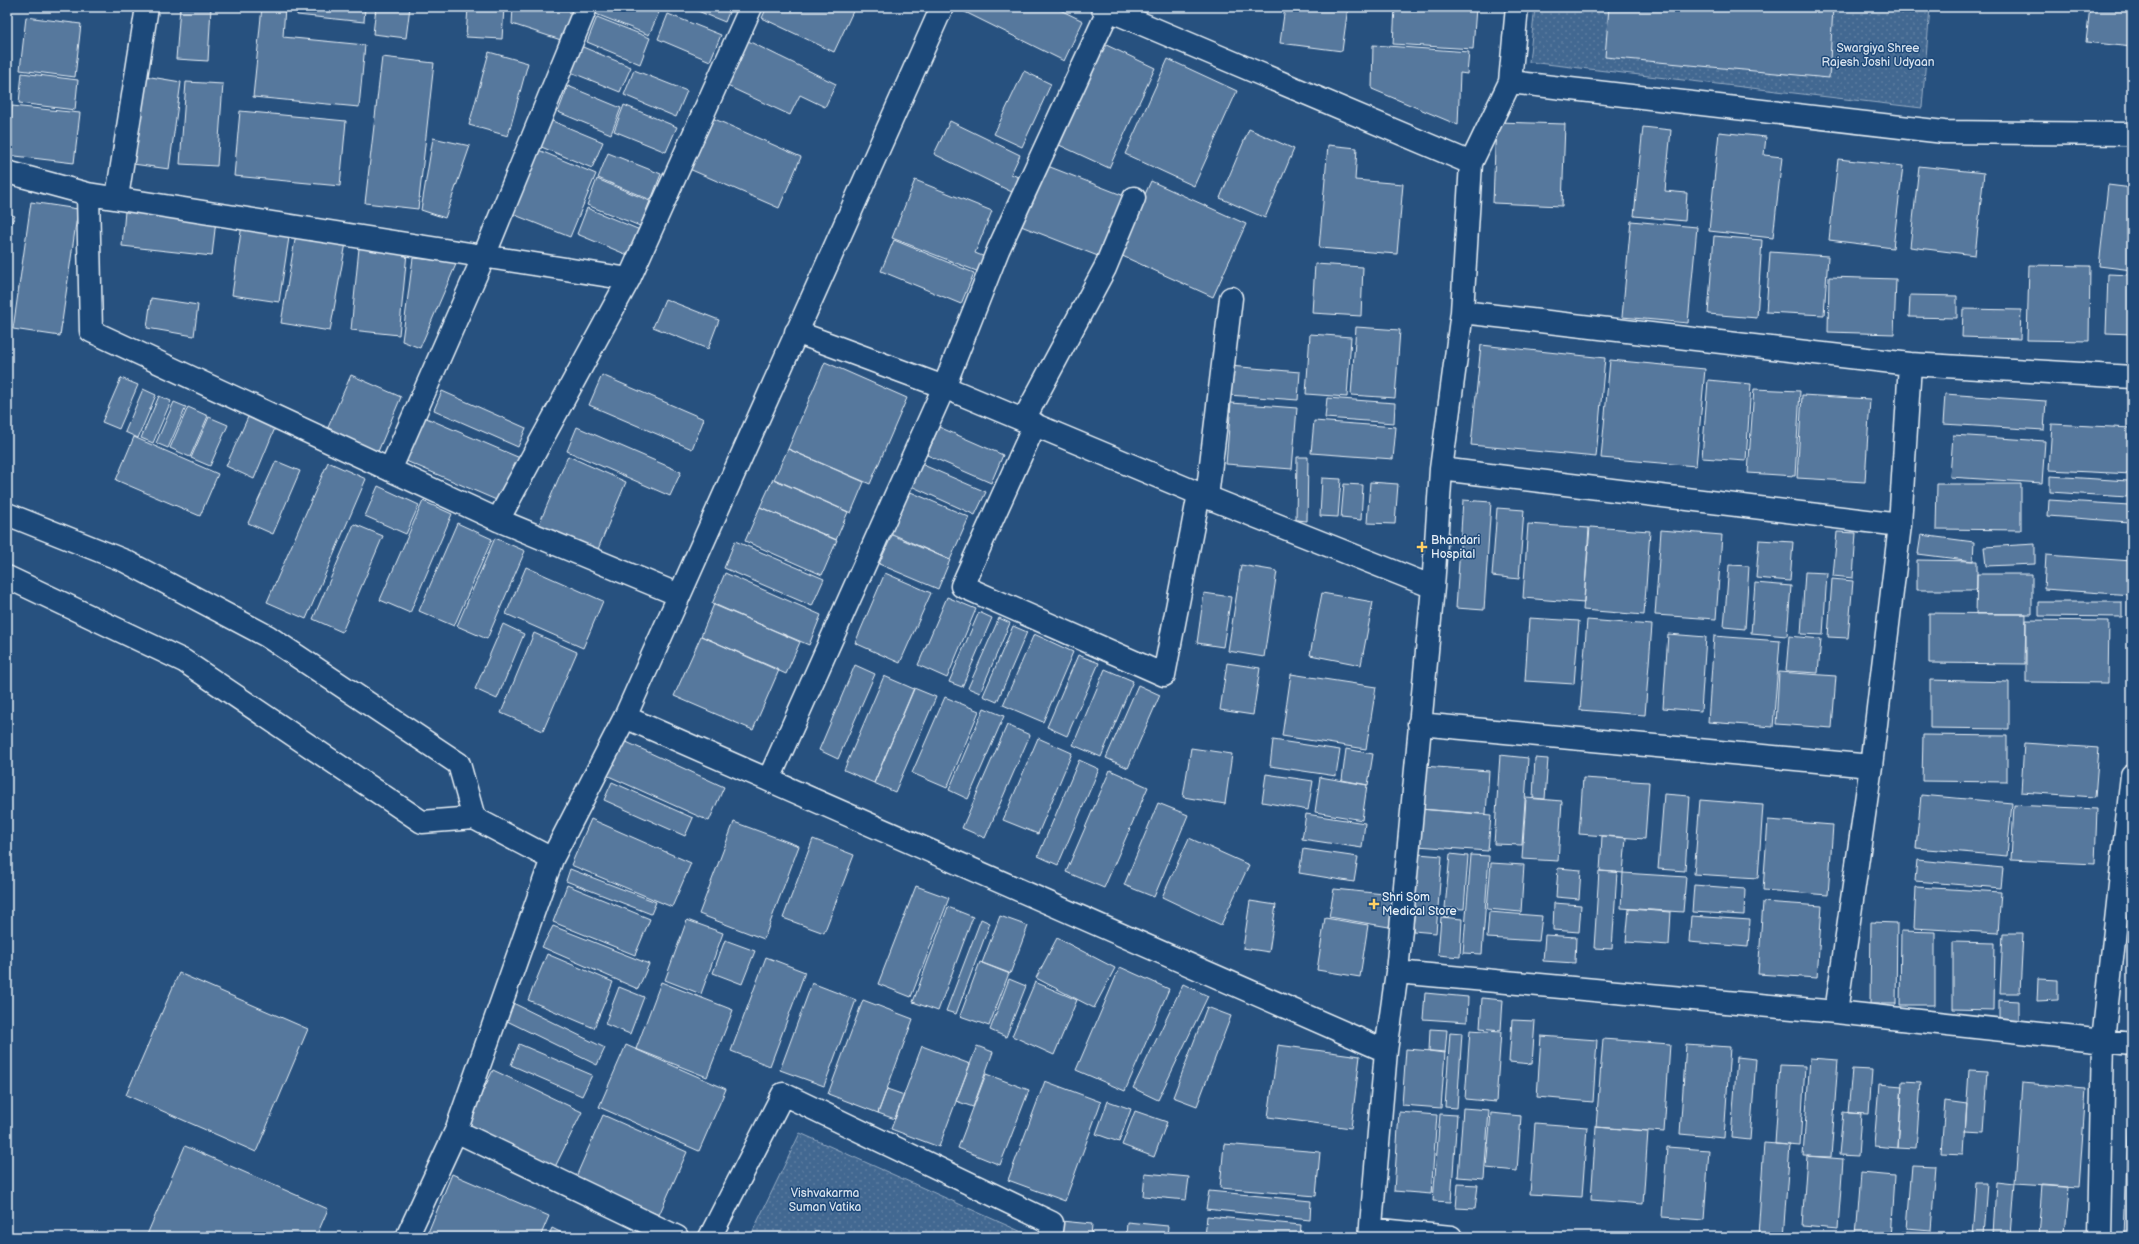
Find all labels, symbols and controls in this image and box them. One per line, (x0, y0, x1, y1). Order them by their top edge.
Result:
park label: Swargiya Shree Rajesh Joshi Udyaan (1821, 41, 1935, 70)
place label: Bhandari Hospital (1431, 533, 1480, 562)
marker: Bhandari Hospital (1416, 541, 1428, 553)
place label: Shri Som Medical Store (1382, 890, 1457, 919)
marker: Shri Som Medical Store (1369, 899, 1379, 909)
park label: Vishvakarma Suman Vatika (789, 1186, 861, 1215)

